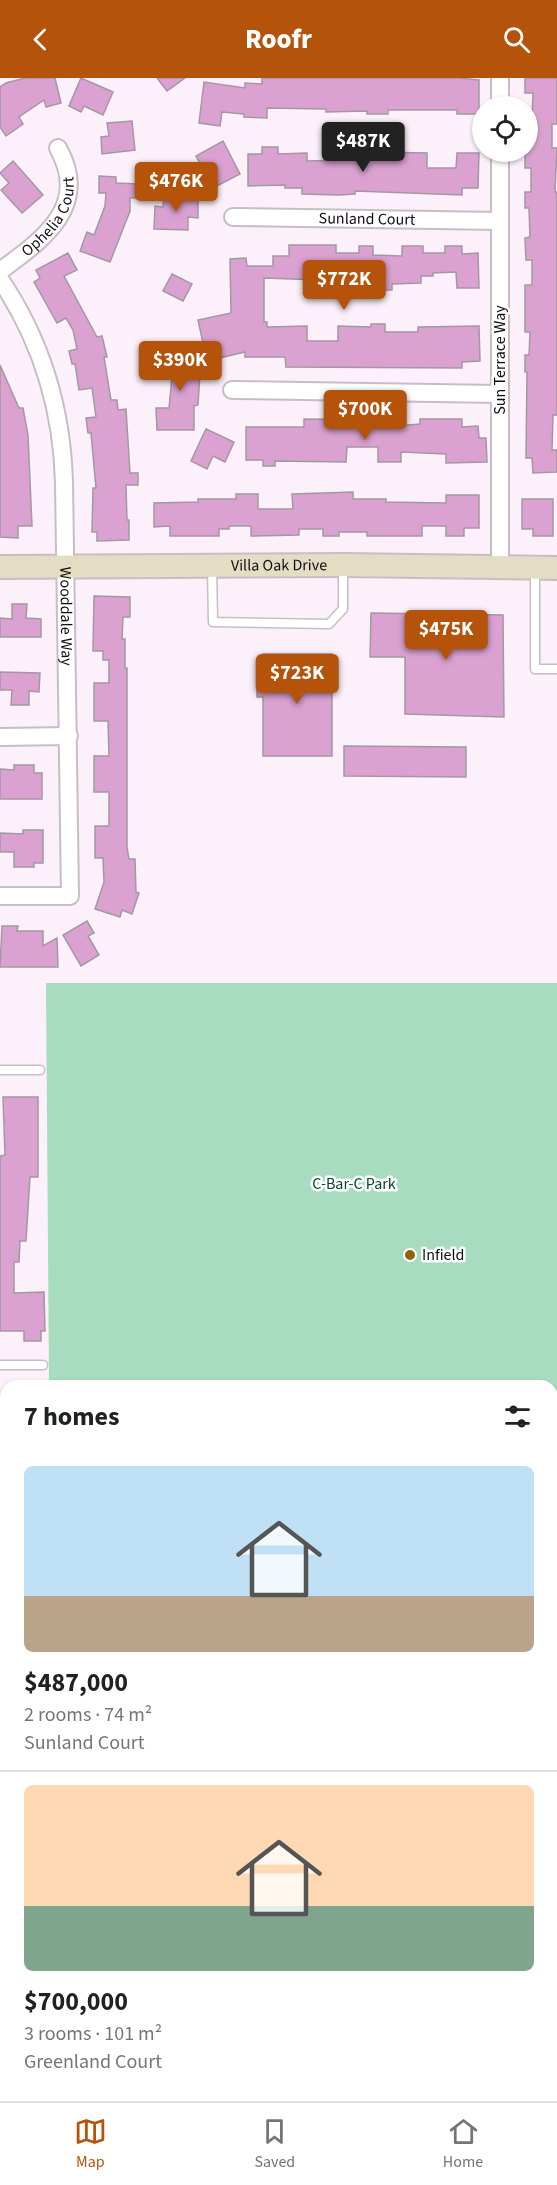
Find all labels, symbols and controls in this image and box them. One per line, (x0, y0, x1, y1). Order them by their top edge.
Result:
text: Roofr (245, 20, 312, 59)
icon: back (24, 23, 57, 56)
icon: search (500, 23, 533, 56)
map controls (472, 96, 538, 162)
button: locate (472, 96, 538, 162)
pin: $487K (321, 122, 405, 173)
text: $487K (336, 127, 390, 155)
pin: $476K (134, 162, 218, 213)
text: $476K (149, 167, 203, 195)
street label: Ophelia Court (17, 175, 80, 262)
street label: Sunland Court (319, 207, 416, 231)
pin: $772K (302, 260, 386, 311)
text: $772K (317, 265, 371, 293)
street label: Sun Terrace Way (489, 305, 511, 415)
pin: $390K (138, 341, 222, 392)
text: $390K (153, 346, 207, 374)
pin: $700K (323, 390, 407, 441)
text: $700K (338, 395, 392, 423)
street label: Villa Oak Drive (231, 554, 327, 577)
street label: Wooddale Way (54, 567, 78, 666)
pin: $475K (404, 610, 488, 661)
text: $475K (419, 615, 473, 643)
pin: $723K (255, 654, 339, 705)
text: $723K (270, 659, 324, 687)
park label: C-Bar-C Park (312, 1173, 396, 1195)
place label: Infield (422, 1244, 464, 1266)
marker: Infield (403, 1248, 417, 1262)
text: 7 homes (24, 1398, 119, 1435)
icon: filters (501, 1400, 534, 1433)
icon: home (225, 1505, 333, 1613)
text: $487,000 (24, 1664, 128, 1701)
text: 2 rooms · 74 m² (24, 1701, 152, 1729)
text: Sunland Court (24, 1729, 145, 1757)
icon: home (225, 1824, 333, 1932)
text: $700,000 (24, 1983, 128, 2020)
text: 3 rooms · 101 m² (24, 2020, 162, 2048)
text: Greenland Court (24, 2048, 162, 2076)
tab: Map (74, 2115, 107, 2173)
tab: Saved (254, 2115, 295, 2173)
tab: Home (443, 2115, 483, 2173)

